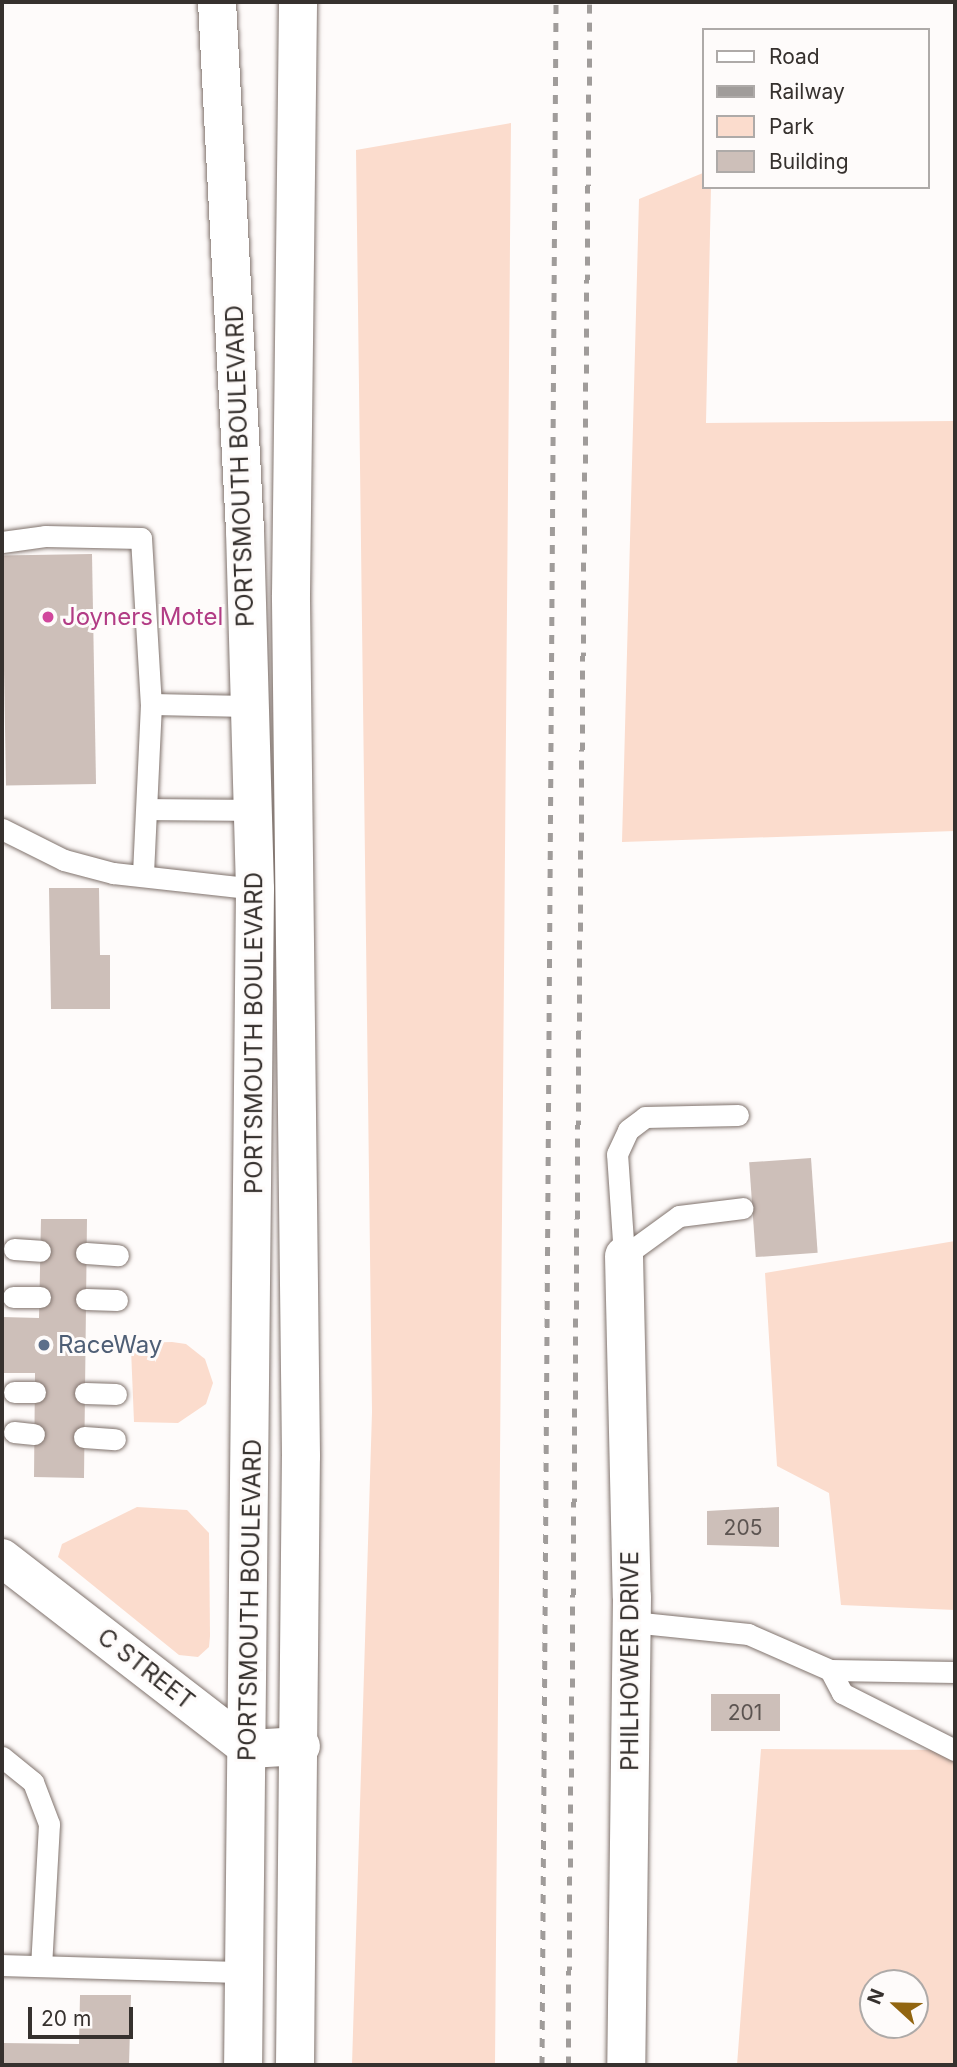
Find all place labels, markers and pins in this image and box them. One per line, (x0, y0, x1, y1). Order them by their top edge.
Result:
place label: Joyners Motel (62, 603, 223, 631)
marker: Joyners Motel (40, 609, 56, 625)
place label: RaceWay (58, 1331, 162, 1359)
marker: RaceWay (36, 1337, 52, 1353)

